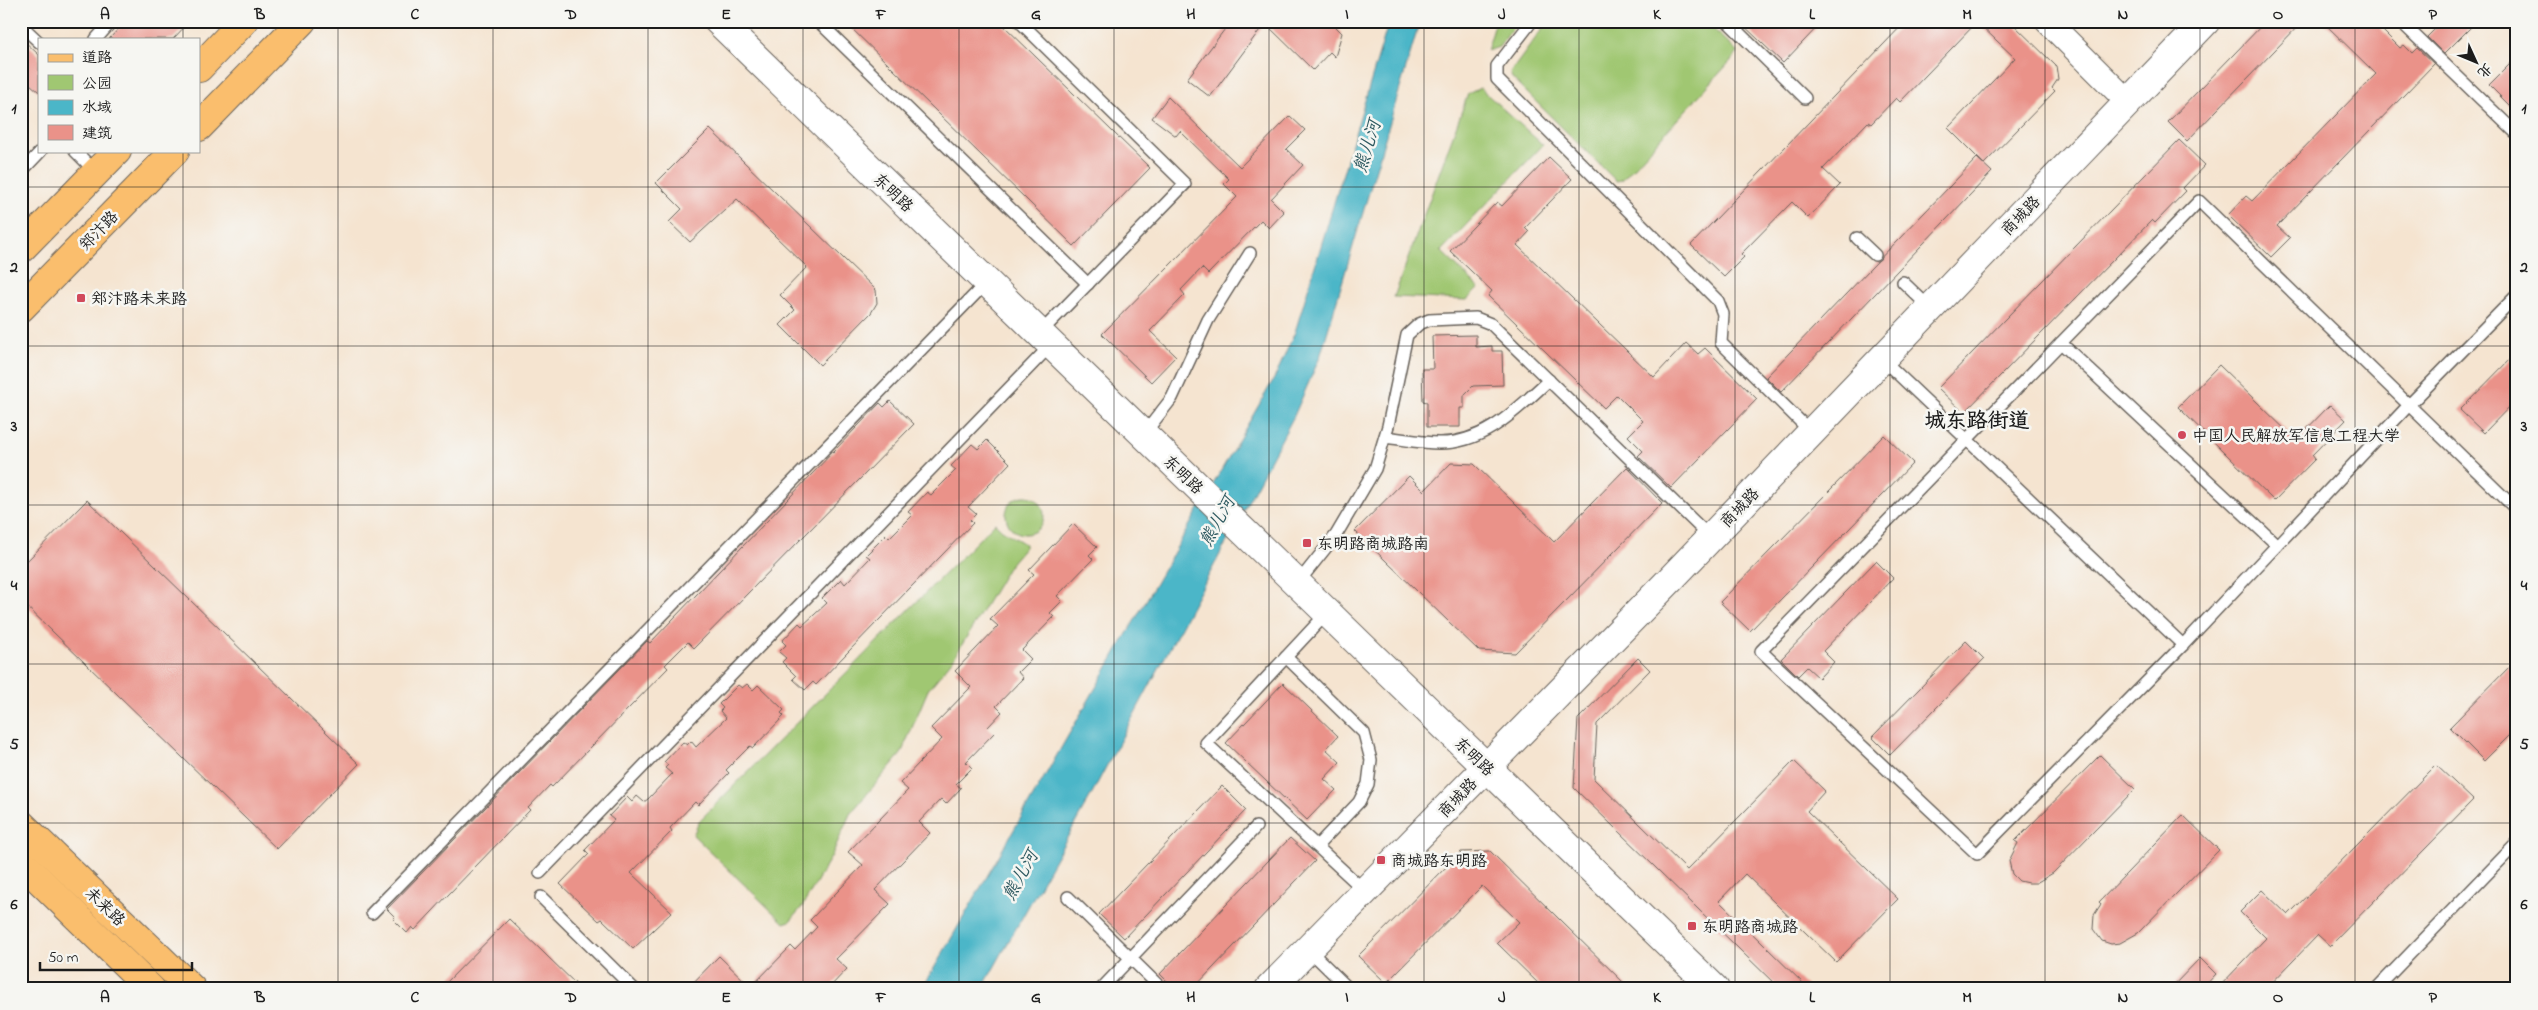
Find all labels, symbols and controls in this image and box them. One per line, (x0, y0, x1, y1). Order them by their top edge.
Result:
text: A (100, 3, 110, 27)
text: B (254, 3, 266, 27)
text: C (411, 3, 420, 27)
text: D (564, 3, 577, 27)
text: E (721, 3, 731, 27)
text: F (875, 3, 887, 27)
text: G (1031, 3, 1041, 27)
text: H (1186, 3, 1196, 27)
text: I (1345, 3, 1349, 27)
text: J (1498, 3, 1506, 27)
text: K (1653, 3, 1662, 27)
text: L (1809, 3, 1816, 27)
text: M (1962, 3, 1972, 27)
text: N (2118, 3, 2129, 27)
text: O (2273, 3, 2284, 27)
text: P (2429, 3, 2438, 27)
legend (38, 38, 200, 152)
north arrow (2450, 38, 2500, 88)
text: 道路 (82, 47, 112, 69)
text: 北 (2472, 58, 2497, 82)
text: 公园 (82, 73, 112, 95)
text: 1 (11, 97, 17, 121)
text: 水域 (82, 97, 112, 119)
text: 1 (2521, 97, 2527, 121)
water label: 熊儿河 (1349, 114, 1390, 176)
text: 建筑 (82, 123, 112, 145)
street label: 东明路 (867, 168, 918, 219)
street label: 商城路 (1996, 191, 2047, 242)
street label: 郑汴路 (74, 206, 125, 257)
text: 2 (9, 256, 18, 280)
text: 2 (2519, 256, 2528, 280)
place label: 郑汴路未来路 (91, 288, 187, 312)
marker: 郑汴路未来路 (75, 292, 87, 304)
district label: 城东路街道 (1925, 407, 2030, 437)
text: 3 (10, 415, 18, 439)
text: 3 (2520, 415, 2528, 439)
place label: 中国人民解放军信息工程大学 (2192, 425, 2400, 449)
marker: 中国人民解放军信息工程大学 (2176, 429, 2188, 441)
street label: 东明路 (1157, 450, 1208, 501)
street label: 商城路 (1715, 483, 1766, 534)
water label: 熊儿河 (1194, 489, 1245, 552)
place label: 东明路商城路南 (1317, 533, 1429, 557)
marker: 东明路商城路南 (1301, 537, 1313, 549)
text: 4 (10, 574, 18, 598)
text: 4 (2520, 574, 2528, 598)
street label: 东明路 (1448, 732, 1499, 783)
text: 5 (9, 733, 19, 757)
text: 5 (2519, 733, 2529, 757)
street label: 商城路 (1433, 773, 1484, 824)
water label: 熊儿河 (997, 843, 1048, 906)
place label: 商城路东明路 (1391, 850, 1487, 874)
marker: 商城路东明路 (1375, 854, 1387, 866)
street label: 未来路 (79, 882, 130, 933)
text: 6 (9, 893, 18, 917)
text: 6 (2519, 893, 2528, 917)
place label: 东明路商城路 (1702, 916, 1798, 940)
marker: 东明路商城路 (1686, 920, 1698, 932)
scale bar (40, 940, 192, 972)
text: 50 m (48, 947, 79, 969)
text: A (100, 986, 110, 1010)
text: B (254, 986, 266, 1010)
text: C (411, 986, 420, 1010)
text: D (564, 986, 577, 1010)
text: E (721, 986, 731, 1010)
text: F (875, 986, 887, 1010)
text: G (1031, 986, 1041, 1010)
text: H (1186, 986, 1196, 1010)
text: I (1345, 986, 1349, 1010)
text: J (1498, 986, 1506, 1010)
text: K (1653, 986, 1662, 1010)
text: L (1809, 986, 1816, 1010)
text: M (1962, 986, 1972, 1010)
text: N (2118, 986, 2129, 1010)
text: O (2273, 986, 2284, 1010)
text: P (2429, 986, 2438, 1010)

